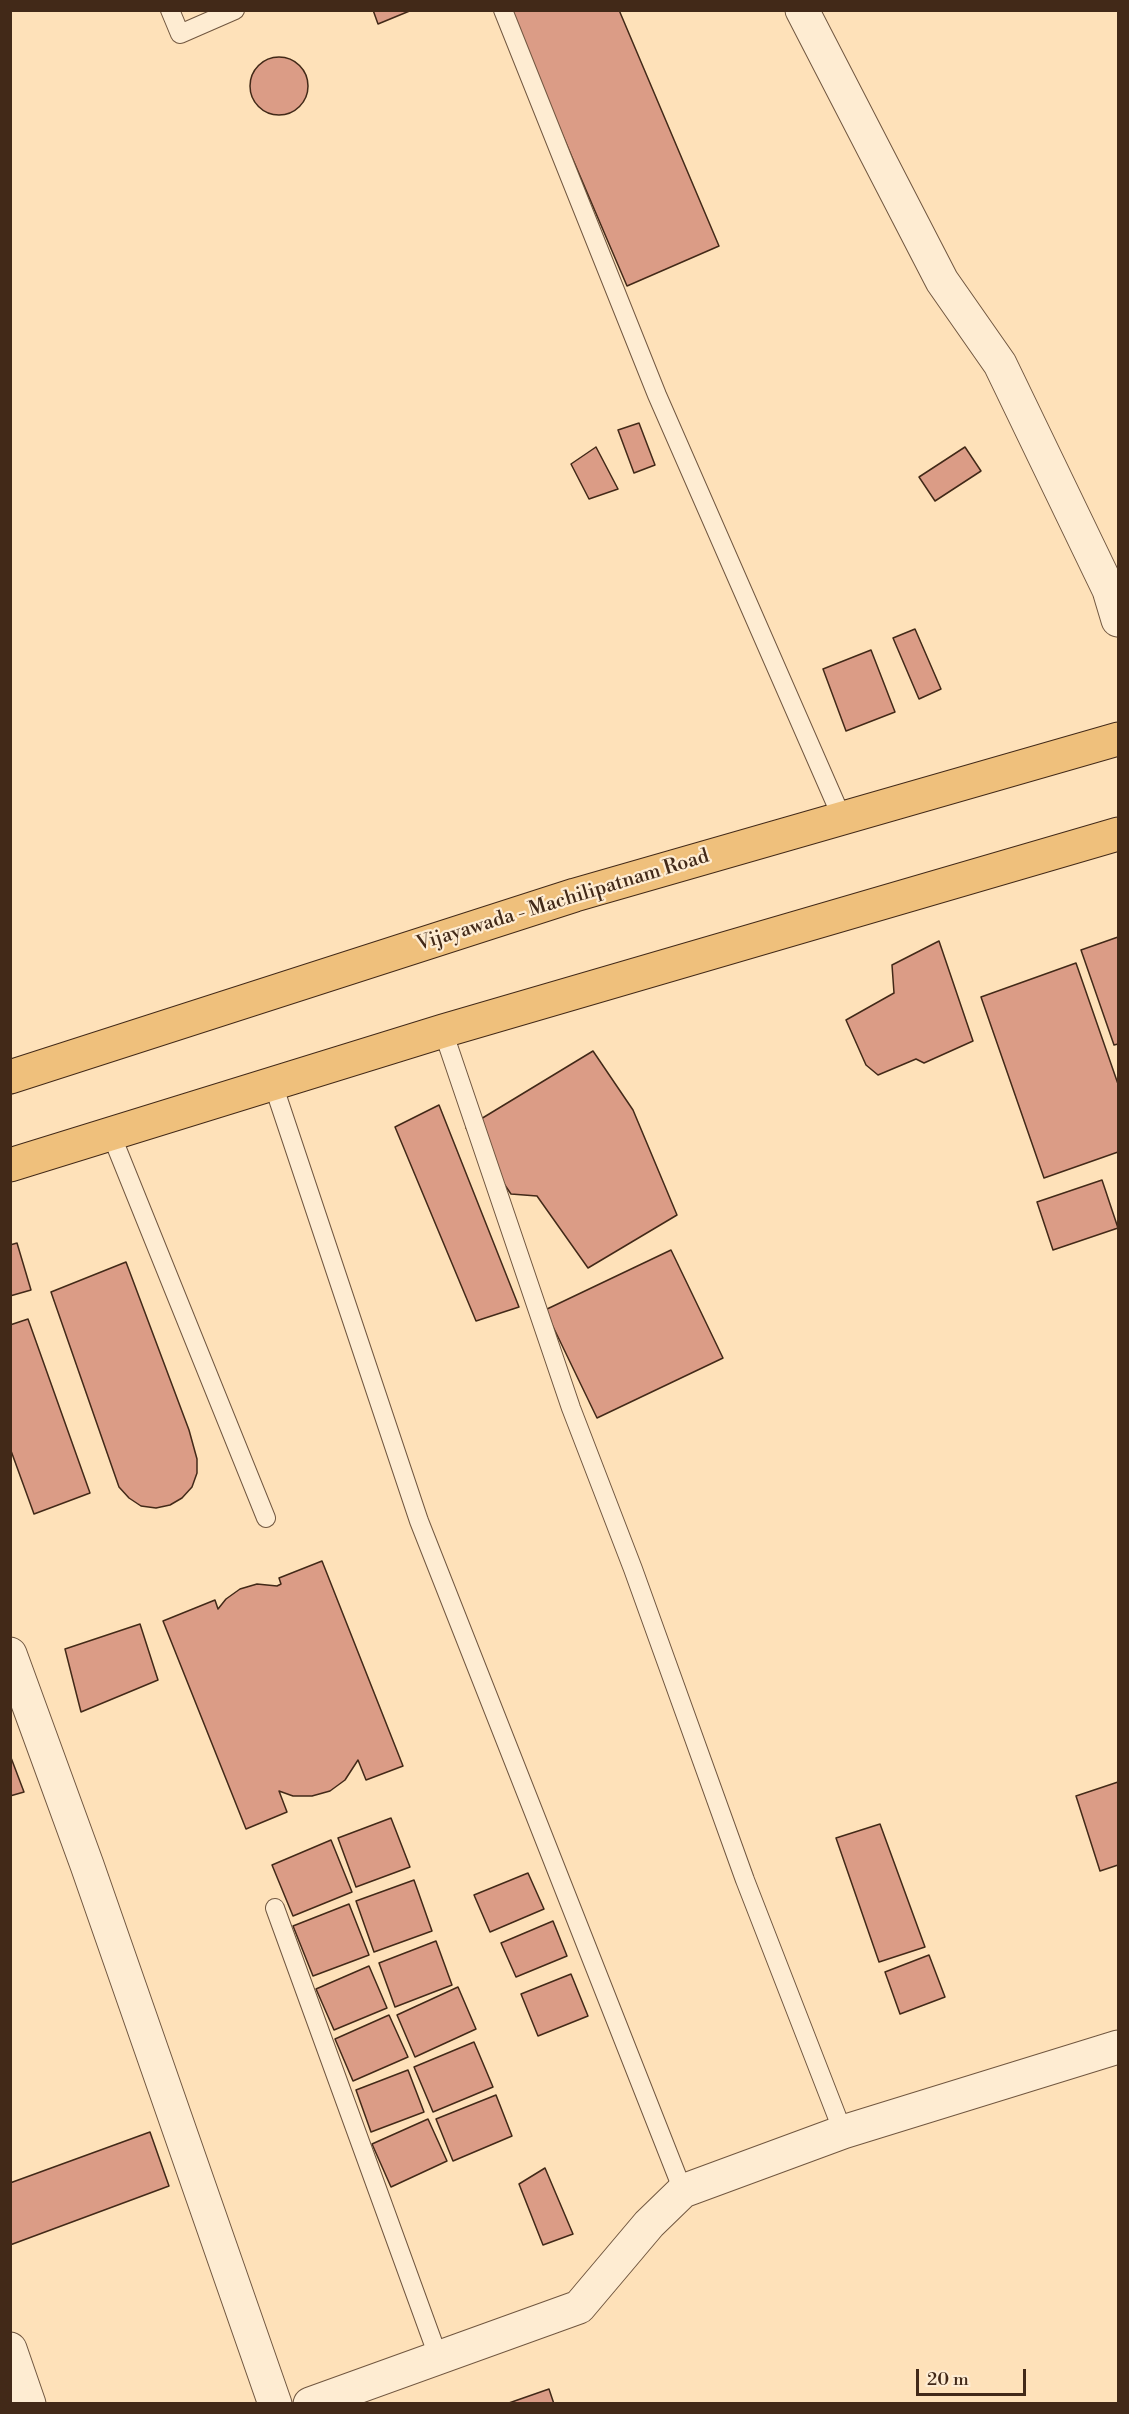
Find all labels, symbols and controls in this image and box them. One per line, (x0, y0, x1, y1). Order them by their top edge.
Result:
street label: Vijayawada - Machilipatnam Road (414, 845, 712, 957)
scale bar (919, 2357, 1028, 2395)
text: 20 m (927, 2368, 969, 2391)

